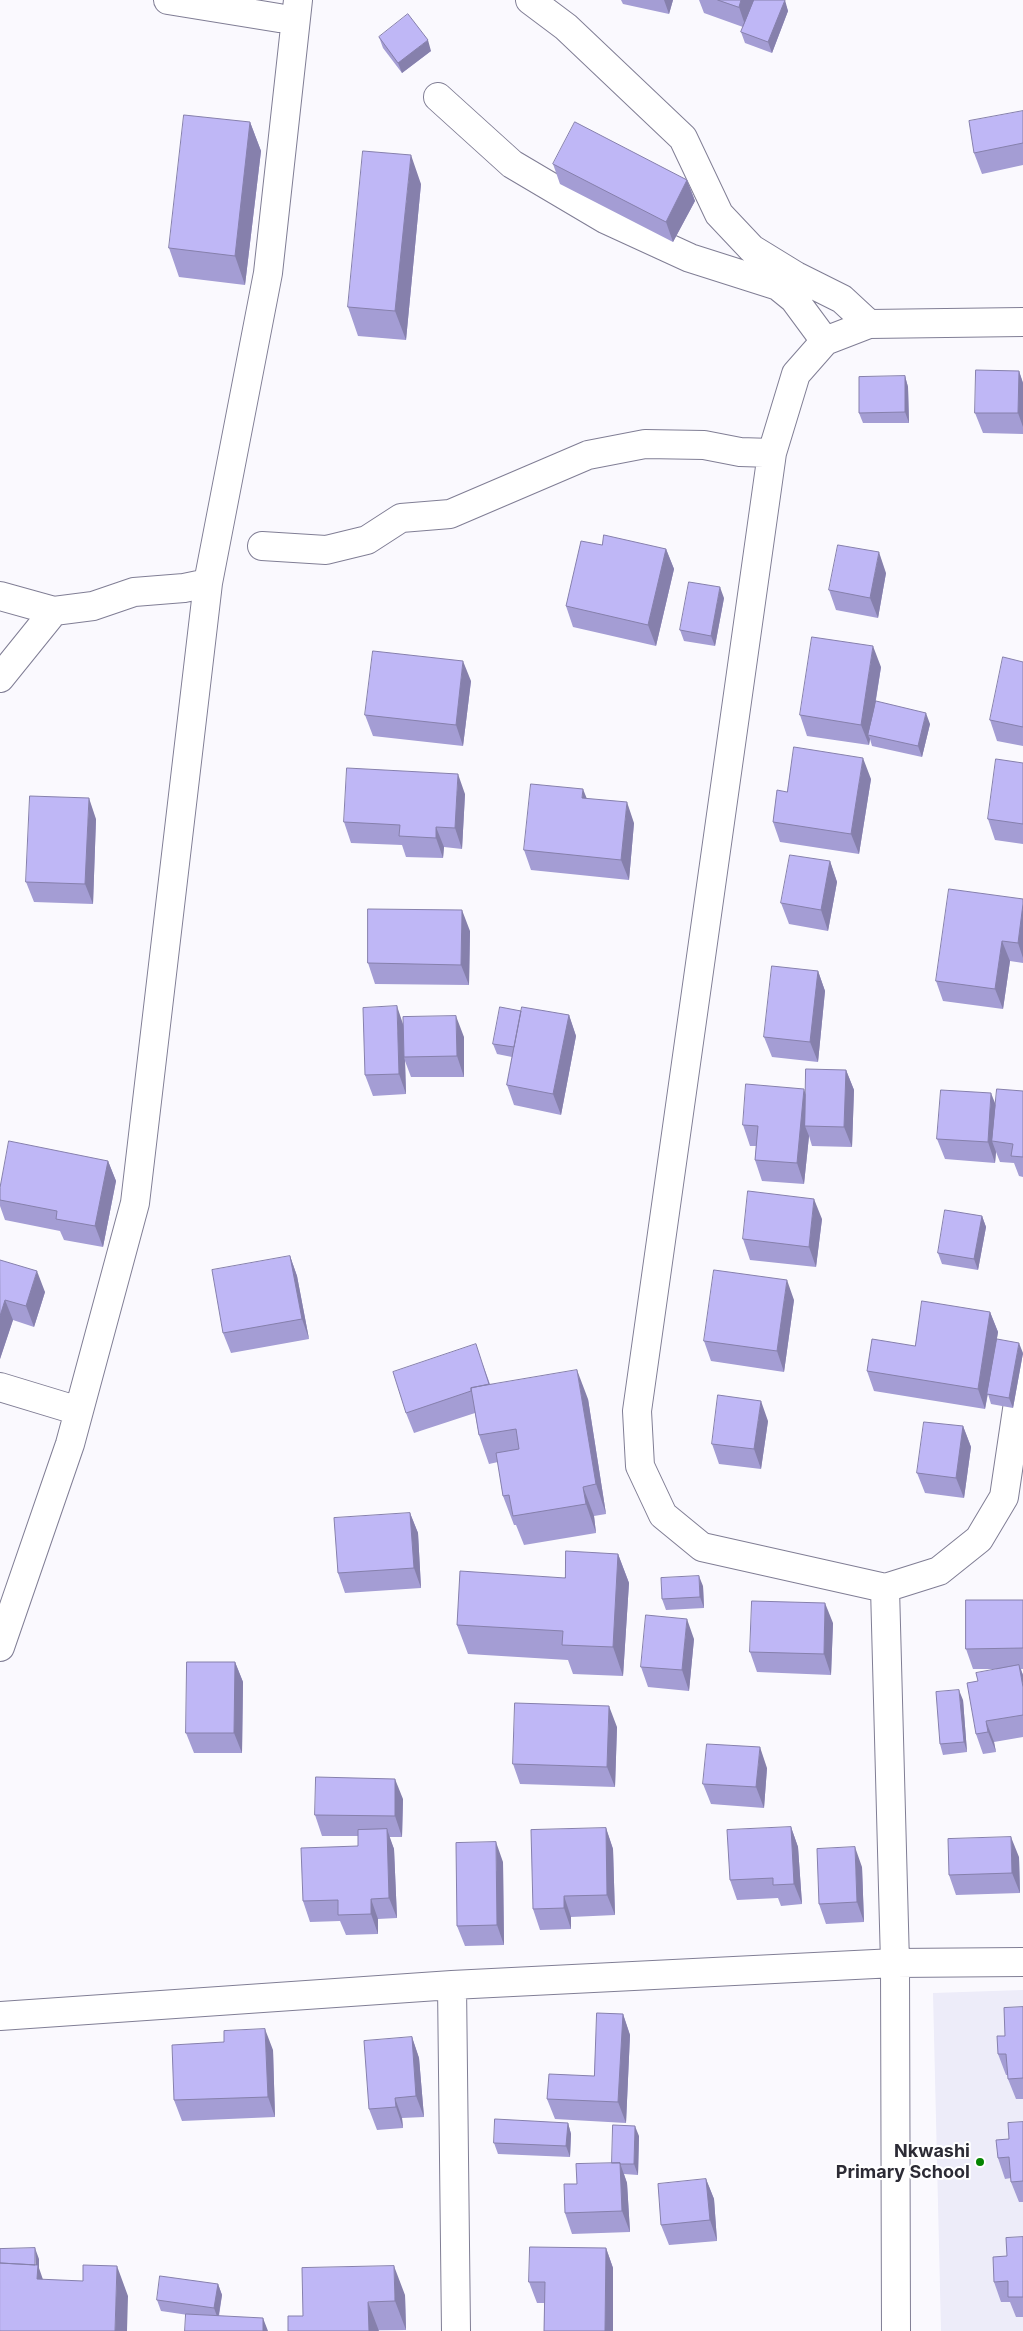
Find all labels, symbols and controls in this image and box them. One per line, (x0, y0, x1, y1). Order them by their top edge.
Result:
place label: Nkwashi Primary School (836, 2141, 970, 2184)
marker: Nkwashi Primary School (974, 2156, 986, 2168)

